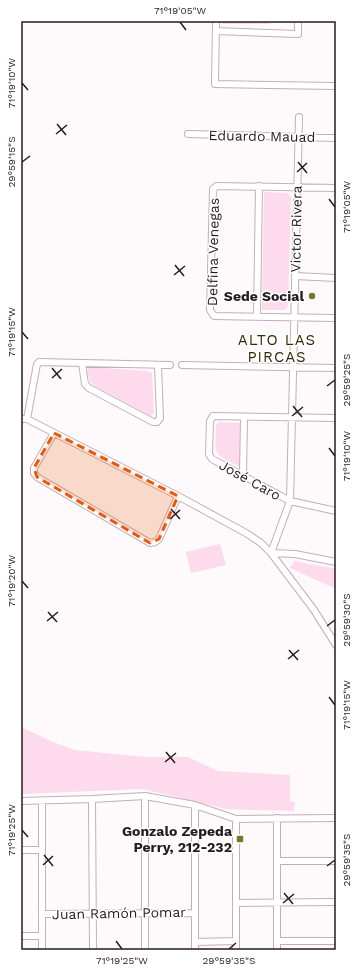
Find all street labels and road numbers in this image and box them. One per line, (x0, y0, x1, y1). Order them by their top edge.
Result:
street label: Eduardo Mauad (209, 127, 315, 145)
street label: Victor Rivera (287, 185, 305, 273)
street label: Delfina Venegas (204, 198, 222, 306)
street label: José Caro (216, 457, 284, 503)
street label: Juan Ramón Pomar (52, 904, 186, 922)

